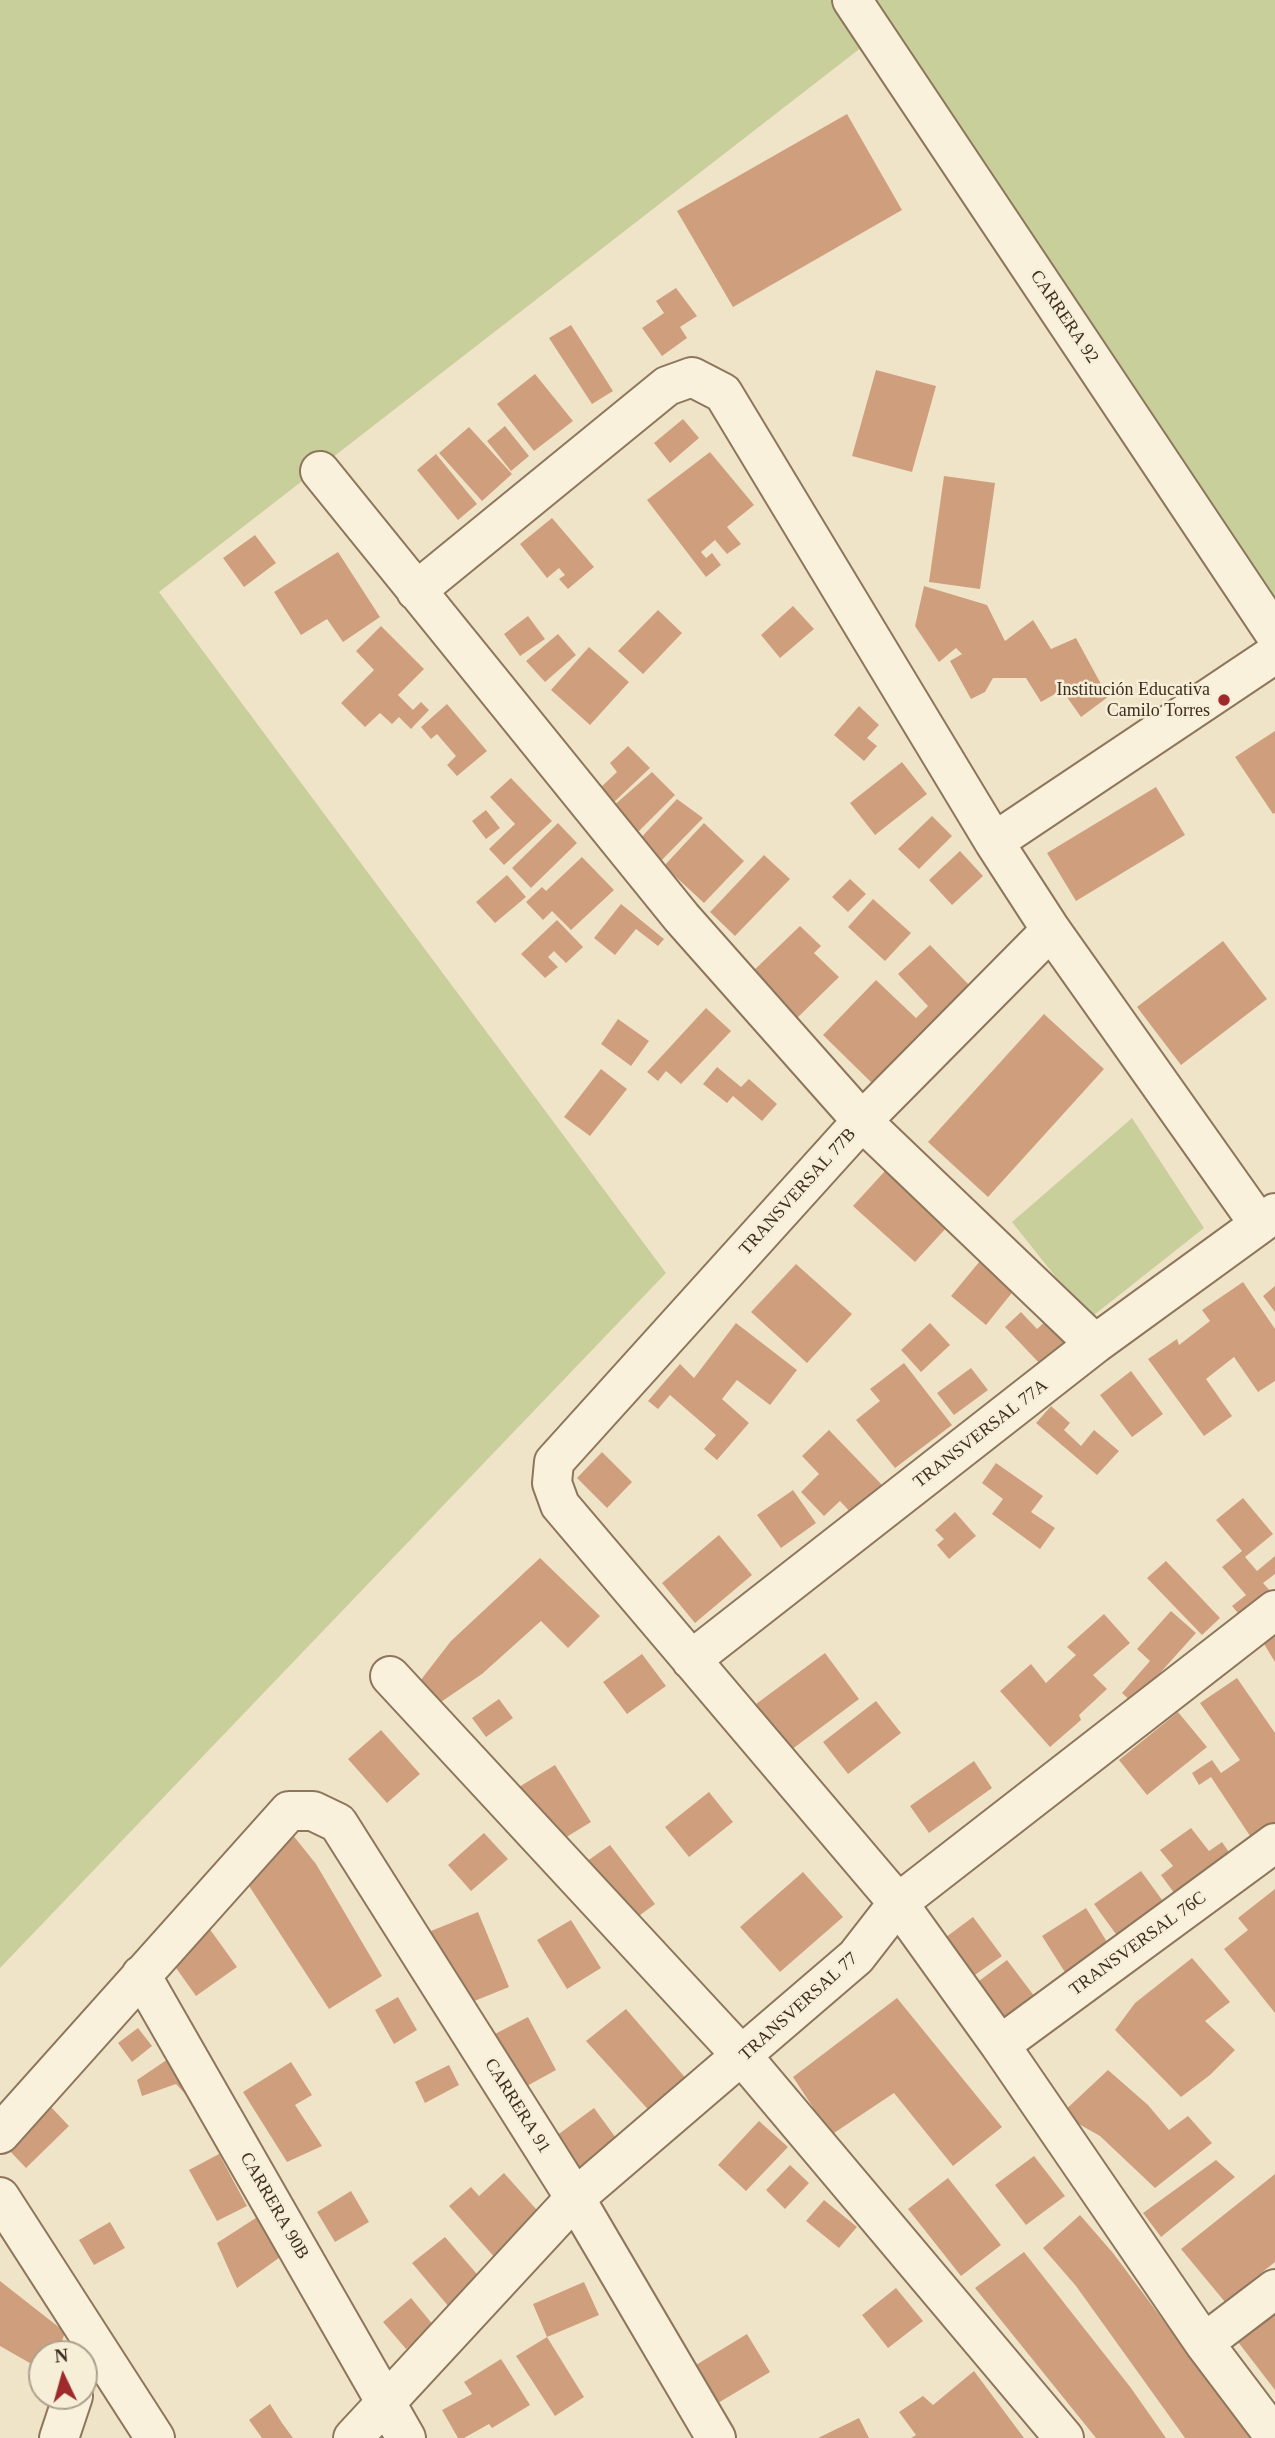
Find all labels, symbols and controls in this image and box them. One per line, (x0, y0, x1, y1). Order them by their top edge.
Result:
street label: CARRERA 92 (1025, 266, 1103, 368)
place label: Institución Educativa Camilo Torres (1057, 679, 1210, 722)
marker: Institución Educativa Camilo Torres (1216, 692, 1232, 708)
street label: TRANSVERSAL 77B (735, 1124, 861, 1260)
street label: TRANSVERSAL 77A (910, 1375, 1052, 1493)
street label: TRANSVERSAL 76C (1066, 1887, 1210, 2001)
street label: TRANSVERSAL 77 (735, 1948, 863, 2066)
street label: CARRERA 91 (479, 2055, 555, 2157)
street label: CARRERA 90B (235, 2149, 313, 2263)
north arrow (28, 2340, 98, 2410)
text: N (54, 2345, 69, 2367)

